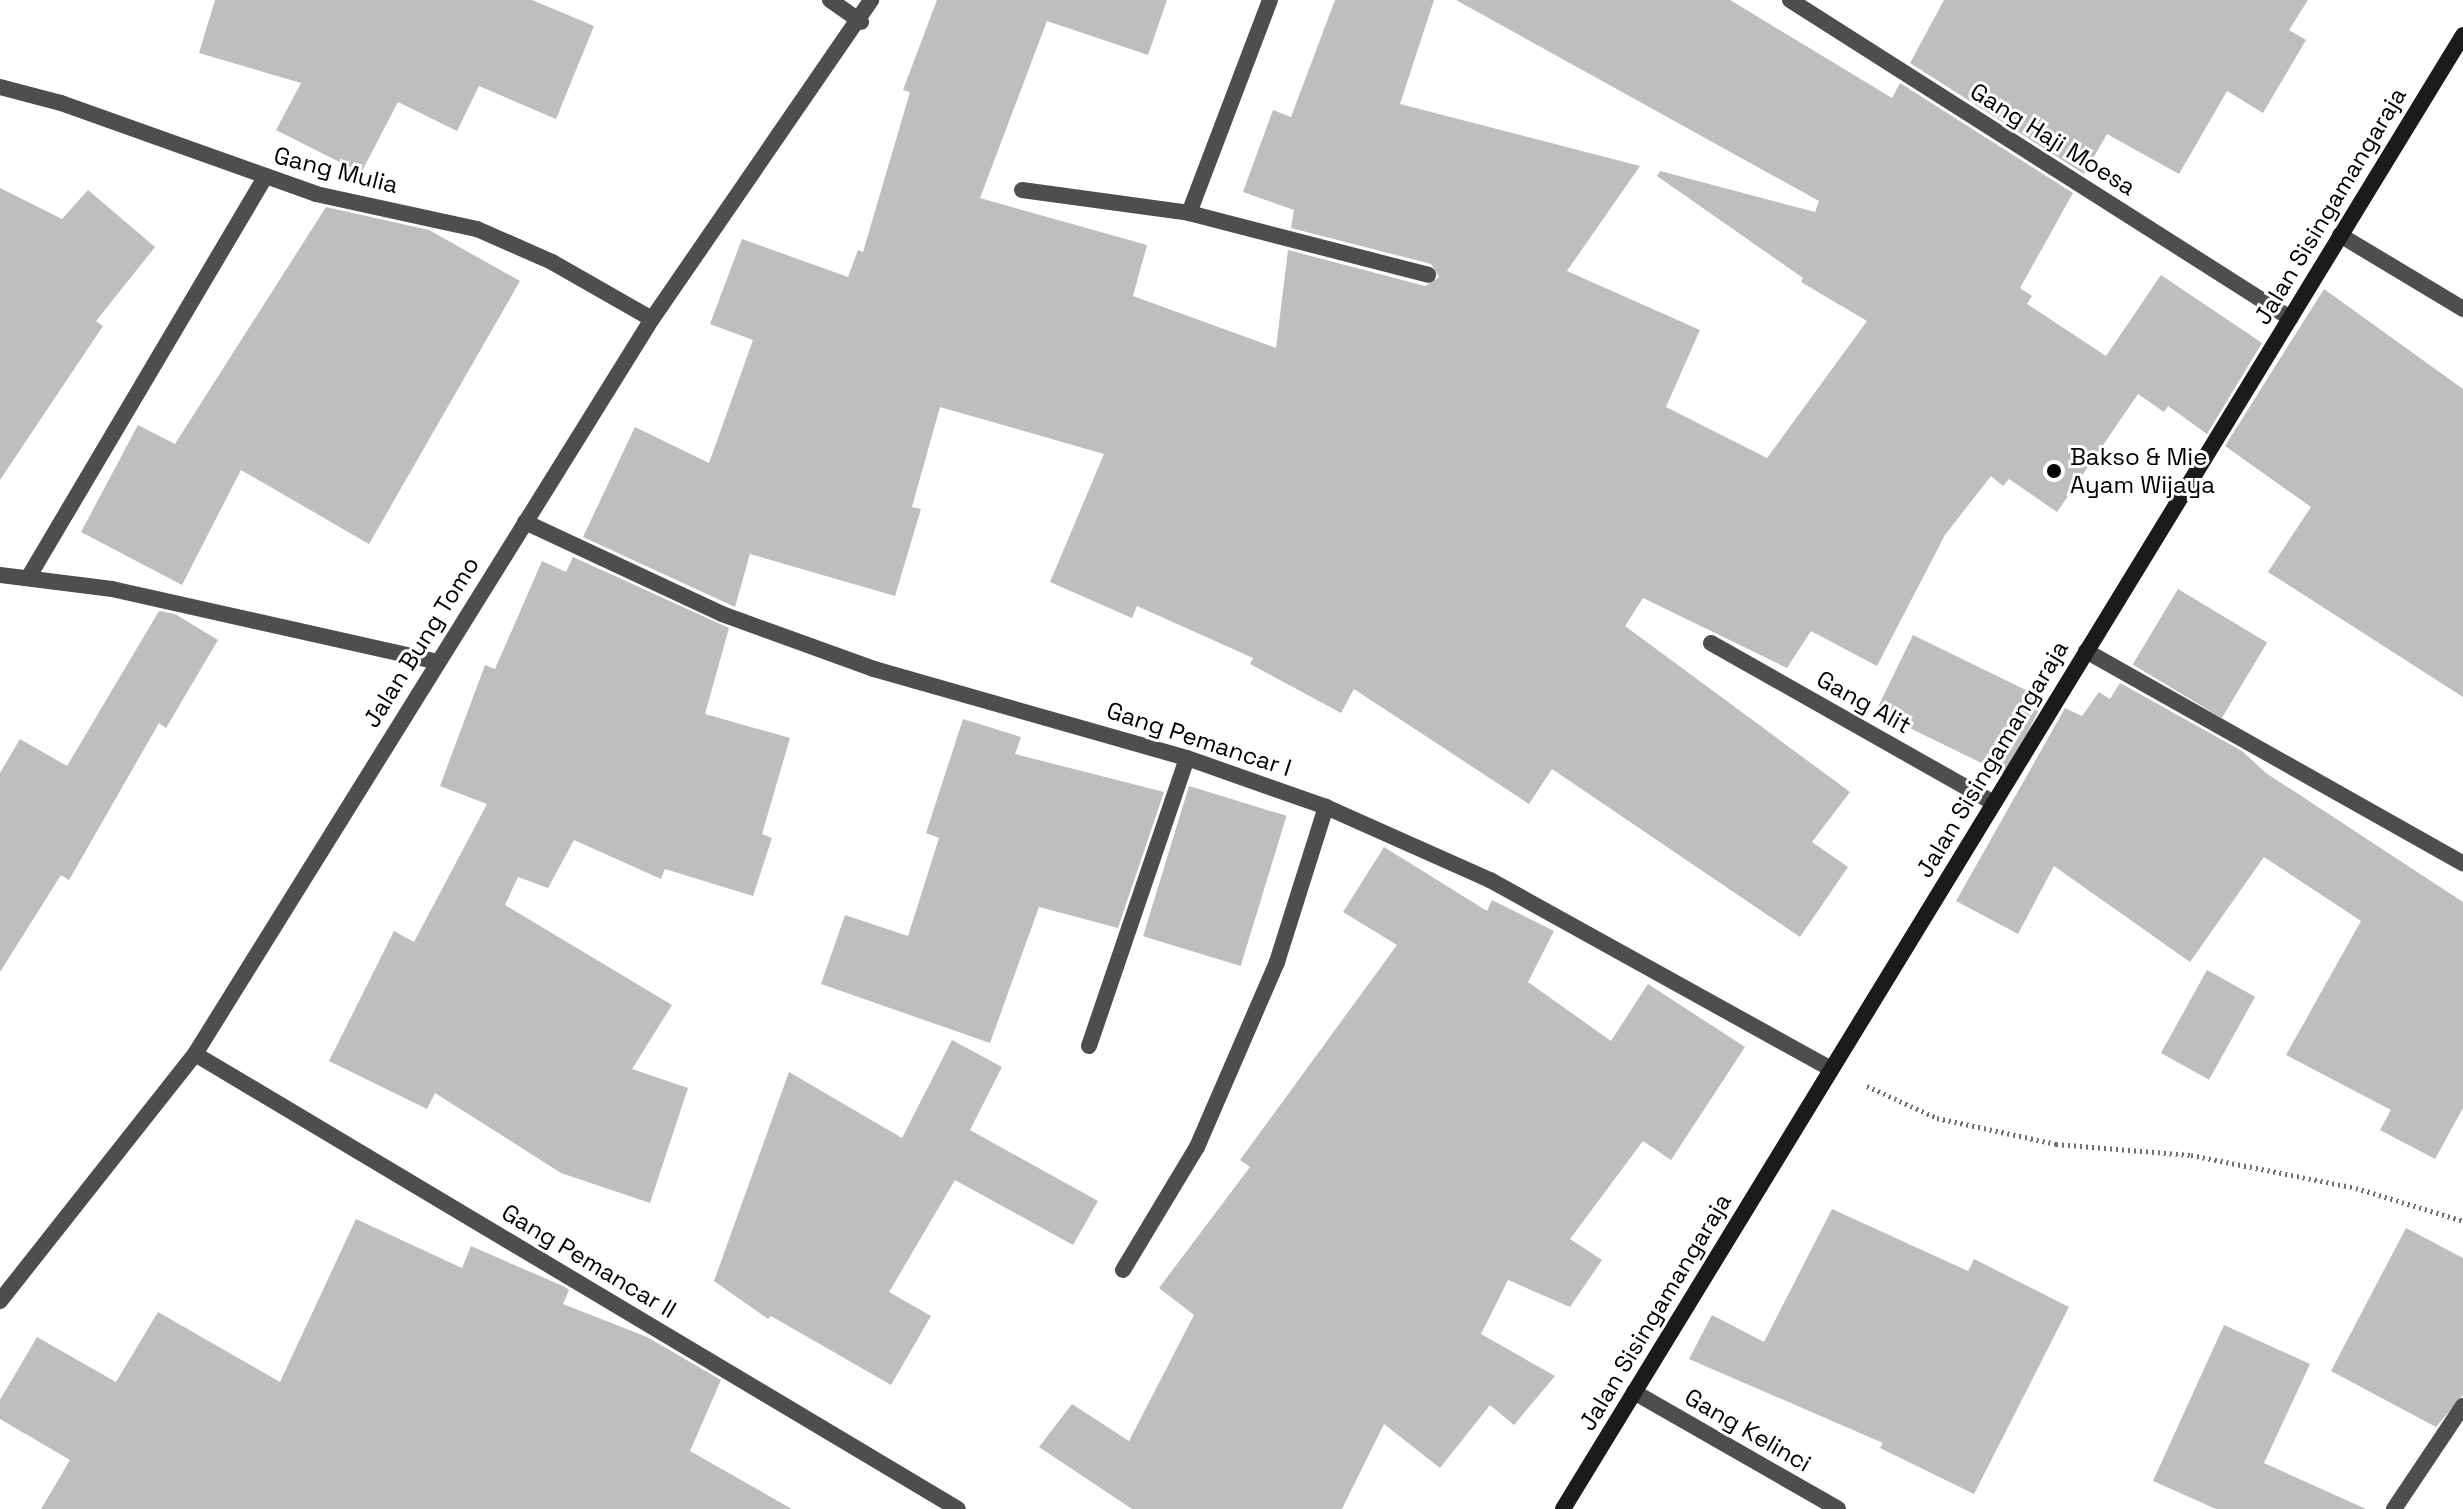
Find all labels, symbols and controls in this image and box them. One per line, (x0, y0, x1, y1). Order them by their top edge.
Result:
street label: Gang Haji Moesa (1965, 77, 2141, 201)
street label: Jalan Sisingamangaraja (2248, 82, 2412, 330)
street label: Gang Mulia (271, 141, 401, 199)
place label: Bakso & Mie Ayam Wijaya (2070, 443, 2215, 499)
marker: Bakso & Mie Ayam Wijaya (2045, 462, 2063, 480)
street label: Jalan Bung Tomo (357, 551, 485, 733)
street label: Jalan Sisingamangaraja (1910, 635, 2074, 883)
street label: Gang Alit (1812, 664, 1916, 740)
street label: Gang Pemancar I (1103, 696, 1295, 782)
street label: Jalan Sisingamangaraja (1573, 1188, 1737, 1436)
street label: Gang Pemancar II (497, 1198, 681, 1324)
street label: Gang Kelinci (1680, 1382, 1816, 1478)

